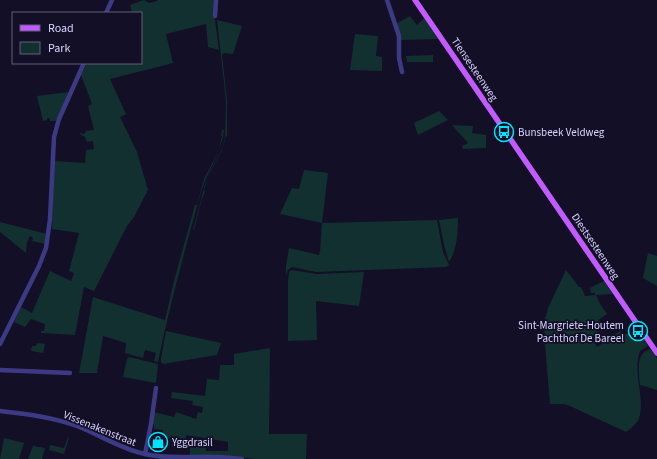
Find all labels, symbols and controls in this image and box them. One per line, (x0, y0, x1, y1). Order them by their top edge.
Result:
legend (12, 12, 142, 64)
text: Road (48, 20, 74, 37)
street label: Tiensesteenweg (448, 34, 502, 104)
text: Park (48, 40, 70, 57)
bus stop icon: Bunsbeek Veldweg (493, 121, 515, 143)
place label: Bunsbeek Veldweg (518, 125, 605, 140)
street label: Diestsesteenweg (568, 210, 623, 283)
place label: Sint-Margriete-Houtem Pachthof De Bareel (518, 318, 624, 346)
bus stop icon: Sint-Margriete-Houtem Pachthof De Bareel (627, 320, 649, 342)
street label: Vissenakenstraat (61, 407, 139, 450)
shop icon: Yggdrasil (147, 431, 169, 453)
place label: Yggdrasil (171, 435, 213, 450)

